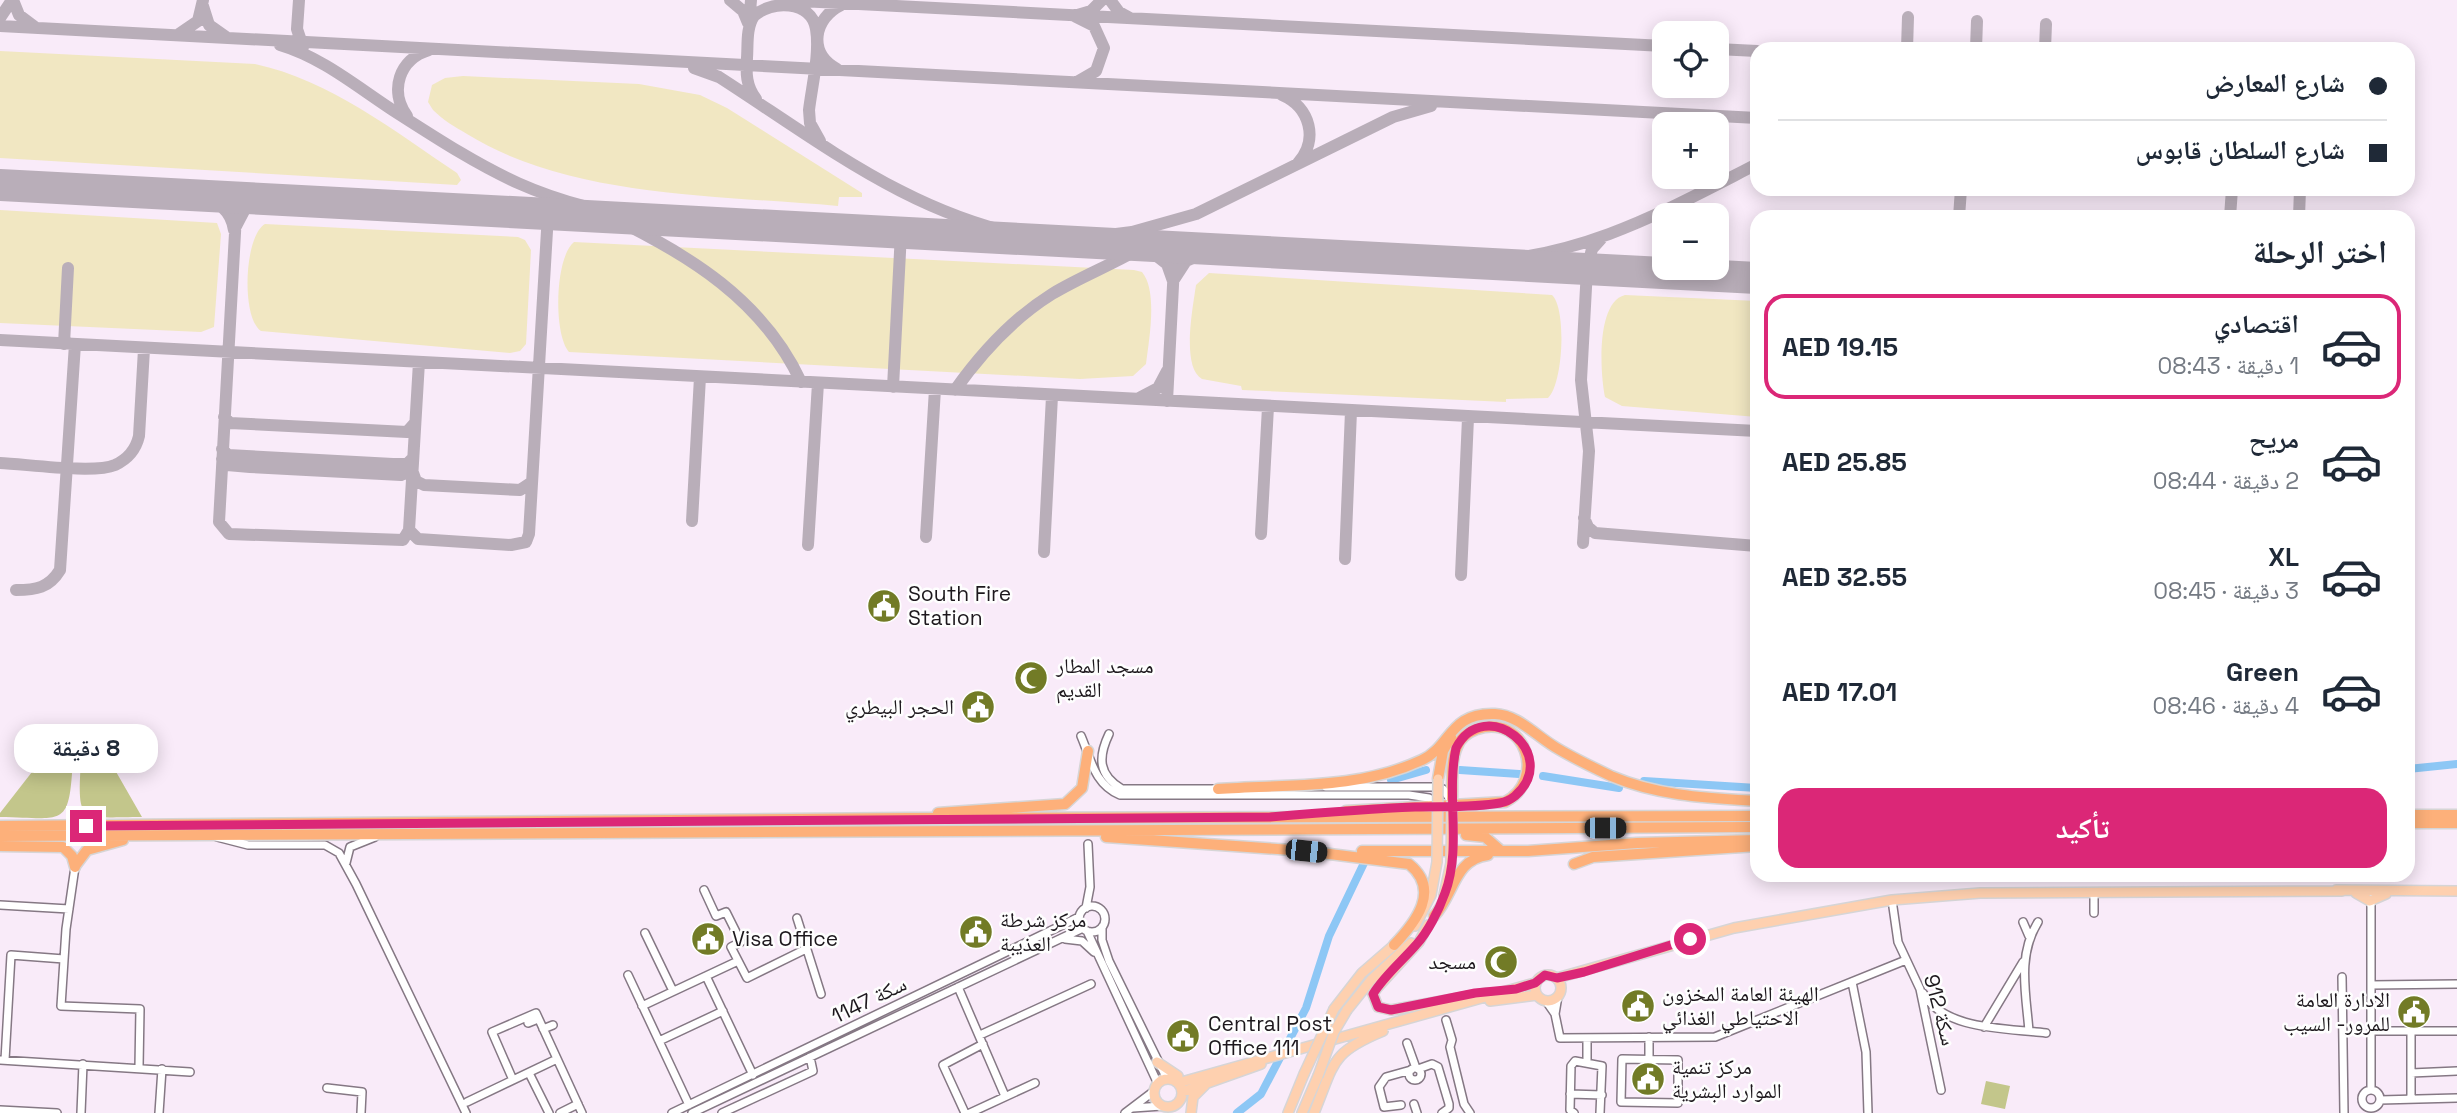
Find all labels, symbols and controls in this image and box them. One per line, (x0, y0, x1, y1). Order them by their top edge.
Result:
map controls (1652, 21, 1729, 280)
button: locate (1652, 21, 1729, 98)
text: شارع المعارض (2205, 66, 2345, 100)
button: + (1652, 112, 1729, 189)
text: شارع السلطان قابوس (2136, 133, 2345, 167)
button: − (1652, 203, 1729, 280)
text: اختر الرحلة (2253, 232, 2387, 272)
text: اقتصادي (2214, 307, 2299, 341)
icon: car (2320, 315, 2383, 378)
text: AED 19.15 (1782, 330, 1898, 364)
text: 1 دقيقة · 08:43 (2157, 351, 2299, 381)
text: مريح (2249, 422, 2299, 456)
icon: car (2320, 430, 2383, 493)
text: AED 25.85 (1782, 445, 1907, 479)
text: 2 دقيقة · 08:44 (2153, 466, 2299, 496)
text: XL (2268, 540, 2299, 574)
icon: car (2320, 545, 2383, 608)
text: AED 32.55 (1782, 560, 1907, 594)
text: 3 دقيقة · 08:45 (2153, 576, 2299, 606)
place label: South Fire Station (908, 580, 1011, 631)
public building icon: South Fire Station (865, 587, 903, 625)
place label: مسجد المطار القديم (1055, 652, 1154, 704)
text: Green (2226, 655, 2299, 689)
mosque icon: مسجد المطار القديم (1012, 659, 1050, 697)
icon: car (2320, 660, 2383, 723)
text: AED 17.01 (1782, 675, 1897, 709)
public building icon: الحجر البيطري (959, 688, 997, 726)
text: 4 دقيقة · 08:46 (2152, 691, 2299, 721)
place label: الحجر البيطري (845, 693, 954, 723)
callout: 8 دقيقة (14, 724, 158, 774)
text: 8 دقيقة (52, 733, 120, 763)
button: تأكيد (1778, 788, 2387, 868)
route end (70, 810, 102, 842)
car (1585, 818, 1627, 839)
car (1285, 838, 1328, 864)
place label: مركز شرطة العذيبة (1000, 906, 1086, 957)
public building icon: مركز شرطة العذيبة (957, 913, 995, 951)
public building icon: Visa Office (689, 920, 727, 958)
route start (1674, 923, 1706, 955)
place label: Visa Office (732, 925, 838, 952)
mosque icon: مسجد (1482, 943, 1520, 981)
place label: مسجد (1429, 948, 1476, 975)
street label: سكة 1147 (827, 970, 911, 1029)
street label: سكة 912 (1918, 971, 1963, 1048)
place label: الهيئة العامة المخزون الاحتياطي الغذائي (1662, 980, 1819, 1034)
place label: الادارة العامة للمرور- السيب (2283, 986, 2390, 1037)
public building icon: الهيئة العامة المخزون الاحتياطي الغذائي (1619, 987, 1657, 1025)
public building icon: الادارة العامة للمرور- السيب (2395, 993, 2433, 1031)
place label: Central Post Office 111 (1208, 1010, 1332, 1061)
public building icon: Central Post Office 111 (1164, 1017, 1202, 1055)
place label: مركز تنمية الموارد البشرية (1672, 1053, 1782, 1104)
public building icon: مركز تنمية الموارد البشرية (1629, 1060, 1667, 1098)

